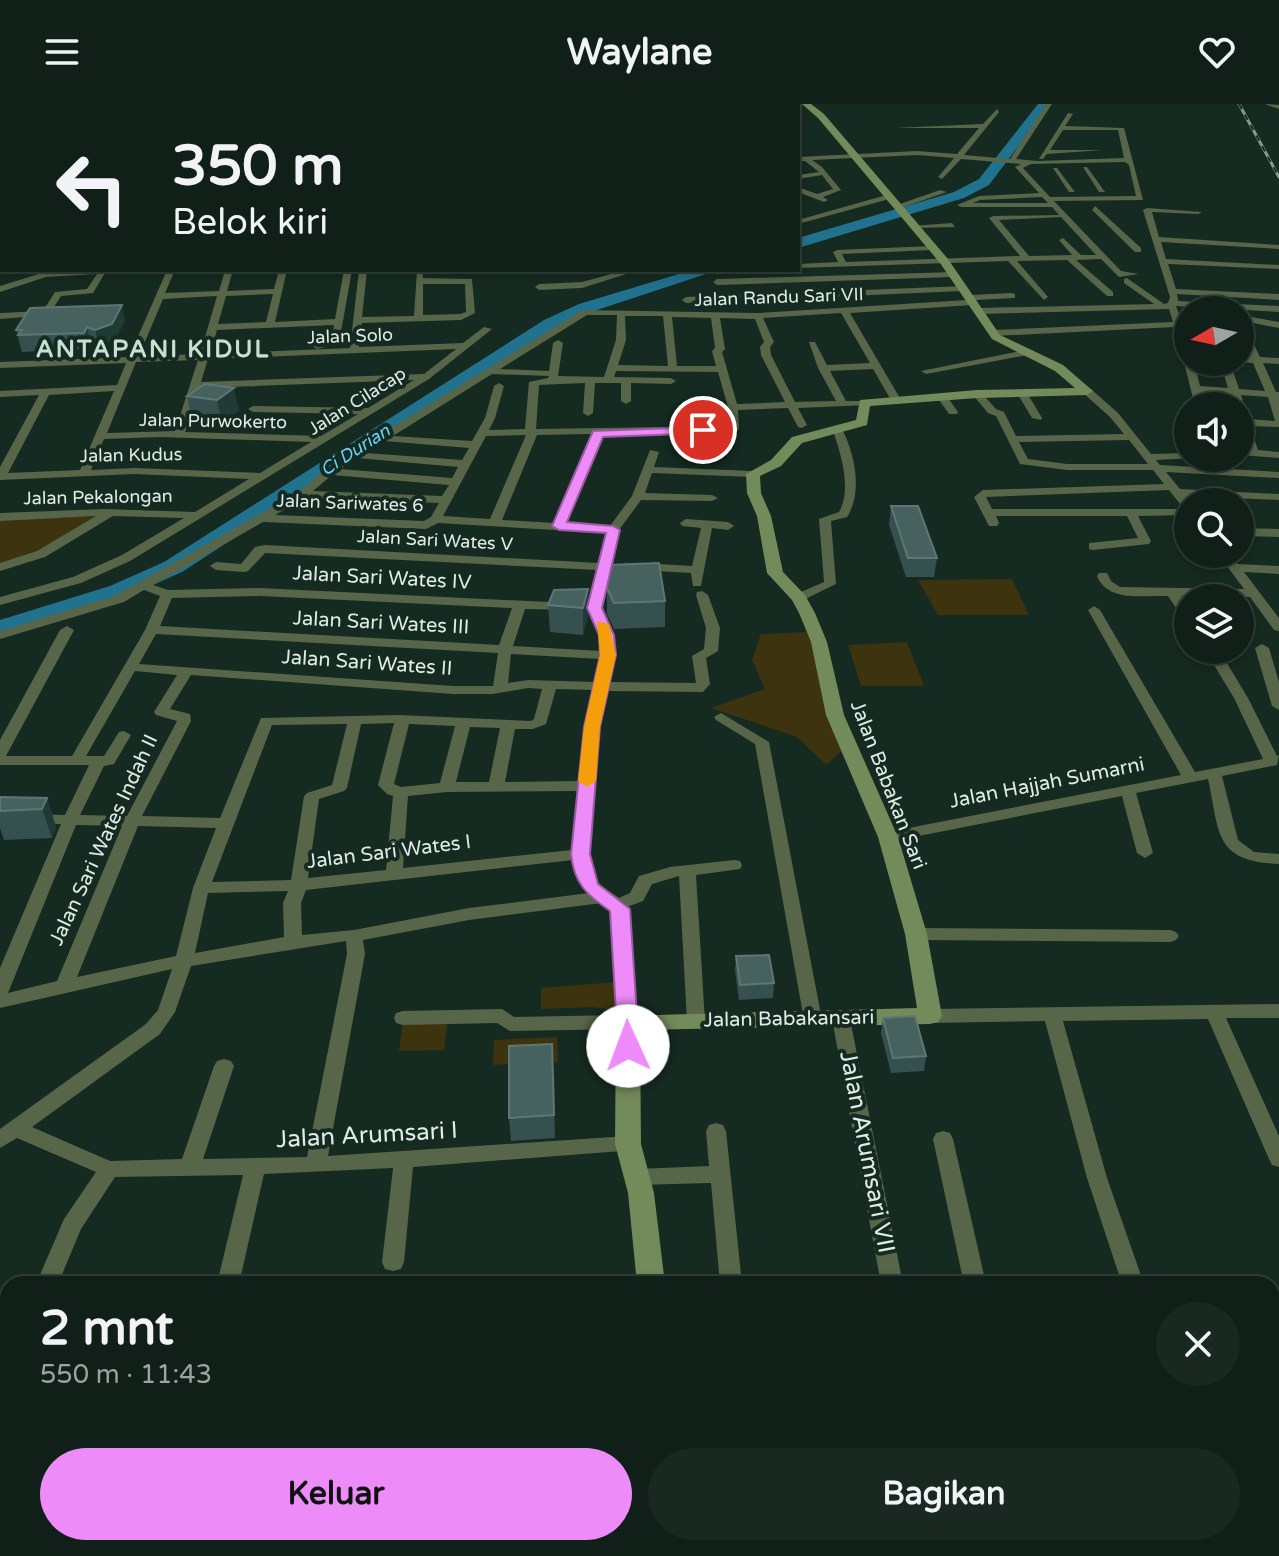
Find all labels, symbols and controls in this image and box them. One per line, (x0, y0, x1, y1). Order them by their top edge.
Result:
icon: menu (40, 30, 84, 74)
icon: heart (1195, 30, 1239, 74)
text: Waylane (567, 31, 712, 74)
text: 350 m (172, 133, 343, 200)
icon: left (40, 136, 144, 240)
text: Belok kiri (172, 201, 328, 244)
street label: Jalan Randu Sari VII (694, 283, 864, 311)
north arrow (1174, 296, 1254, 376)
map controls (1174, 296, 1254, 664)
street label: Jalan Solo (307, 324, 394, 348)
district label: ANTAPANI KIDUL (36, 335, 270, 364)
street label: Jalan Cilacap (304, 362, 410, 440)
button: sound (1174, 392, 1254, 472)
pin (669, 396, 737, 464)
icon: arrive (681, 408, 725, 452)
street label: Jalan Purwokerto (139, 409, 287, 433)
water label: Ci Durian (316, 419, 395, 481)
street label: Jalan Kudus (79, 443, 183, 467)
street label: Jalan Pekalongan (23, 485, 173, 509)
button: search (1174, 488, 1254, 568)
street label: Jalan Sariwates 6 (276, 489, 424, 517)
street label: Jalan Sari Wates V (356, 525, 514, 555)
street label: Jalan Sari Wates IV (292, 561, 472, 595)
button: layers (1174, 584, 1254, 664)
street label: Jalan Sari Wates III (292, 606, 470, 640)
street label: Jalan Sari Wates II (281, 645, 453, 681)
street label: Jalan Babakan Sari (845, 697, 931, 873)
street label: Jalan Sari Wates Indah II (45, 731, 163, 949)
street label: Jalan Hajjah Sumarni (948, 752, 1146, 814)
street label: Jalan Sari Wates I (305, 830, 473, 874)
position arrow (586, 1004, 670, 1088)
street label: Jalan Babakansari (703, 1006, 875, 1032)
street label: Jalan Arumsari VII (833, 1048, 901, 1256)
street label: Jalan Arumsari I (275, 1116, 459, 1154)
text: 2 mnt (40, 1300, 174, 1358)
button: close (1156, 1302, 1240, 1386)
text: 550 m · 11:43 (40, 1359, 212, 1390)
button: Keluar (40, 1448, 632, 1540)
button: Bagikan (648, 1448, 1240, 1540)

